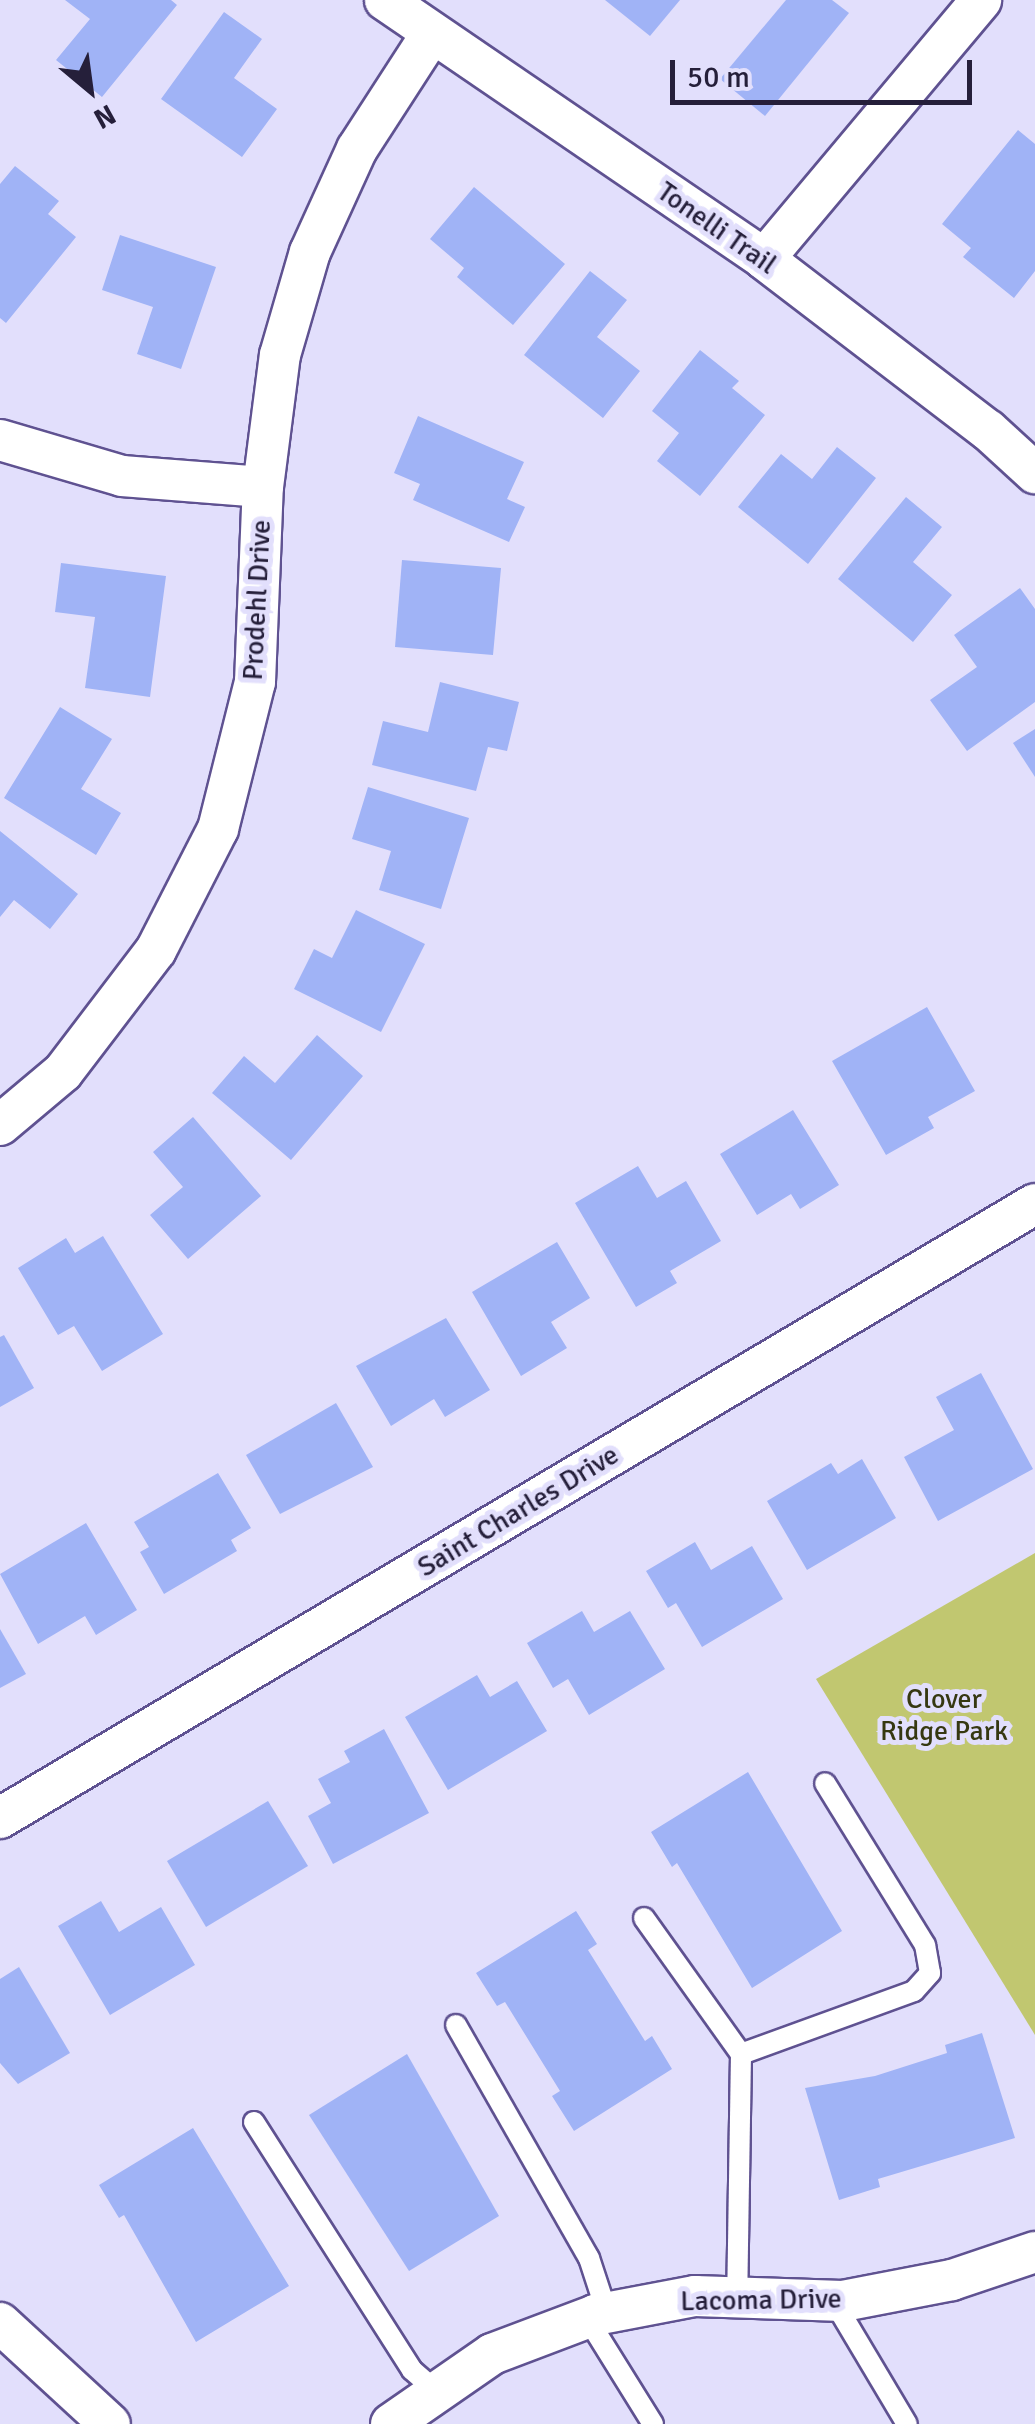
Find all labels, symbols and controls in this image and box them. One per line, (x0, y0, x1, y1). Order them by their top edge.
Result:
north arrow (40, 40, 140, 140)
scale bar (675, 40, 978, 102)
text: 50 m (687, 59, 750, 96)
text: N (88, 97, 121, 136)
street label: Tonelli Trail (651, 175, 783, 281)
street label: Prodehl Drive (236, 519, 278, 681)
street label: Saint Charles Drive (412, 1438, 624, 1584)
park label: Clover Ridge Park (880, 1682, 1008, 1748)
street label: Lacoma Drive (680, 2282, 842, 2318)

